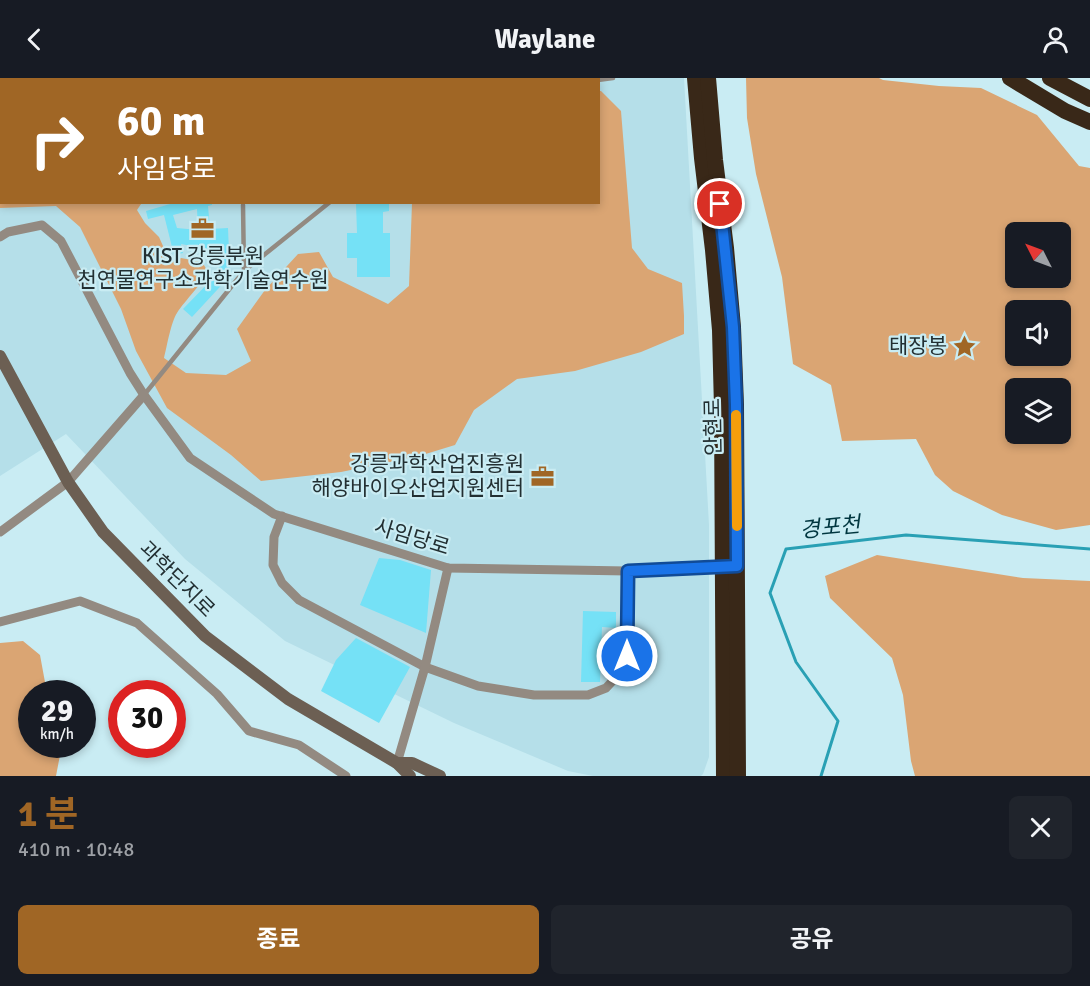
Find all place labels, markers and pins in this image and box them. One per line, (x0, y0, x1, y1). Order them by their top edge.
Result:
pin (694, 178, 745, 229)
office icon: KIST 강릉분원 천연물연구소과학기술연수원 (190, 215, 216, 241)
place label: KIST 강릉분원 천연물연구소과학기술연수원 (77, 243, 329, 293)
place label: 태장봉 (889, 333, 947, 359)
place icon: 태장봉 (952, 333, 978, 359)
place label: 강릉과학산업진흥원 해양바이오산업지원센터 (311, 451, 524, 501)
office icon: 강릉과학산업진흥원 해양바이오산업지원센터 (529, 463, 555, 489)

